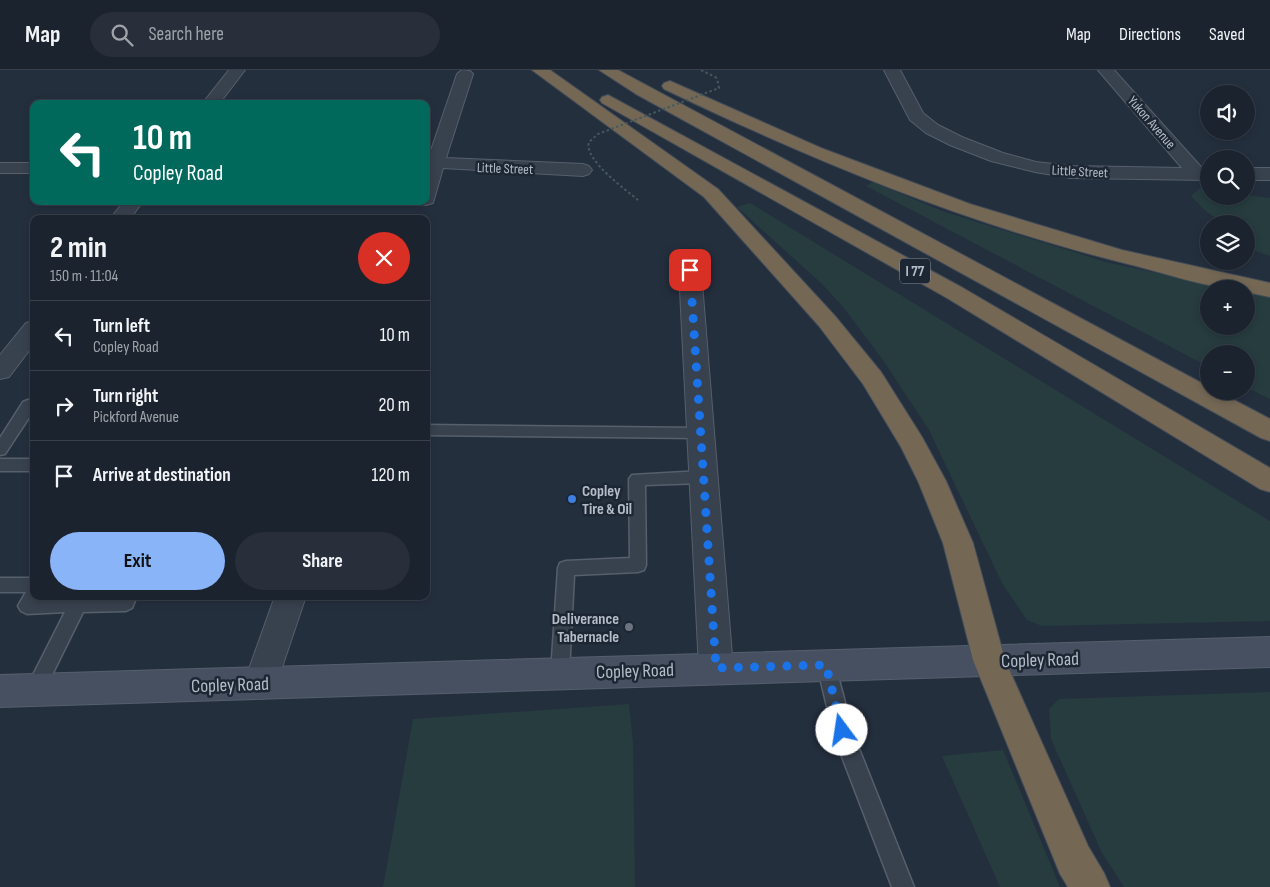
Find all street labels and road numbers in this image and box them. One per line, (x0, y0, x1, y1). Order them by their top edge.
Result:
street label: Yukon Avenue (1124, 92, 1179, 152)
street label: Little Street (477, 159, 533, 178)
street label: Little Street (1051, 162, 1109, 181)
road number: I 77 (900, 258, 930, 284)
street label: Copley Road (1001, 648, 1079, 673)
street label: Copley Road (596, 659, 674, 684)
street label: Copley Road (191, 673, 269, 698)

